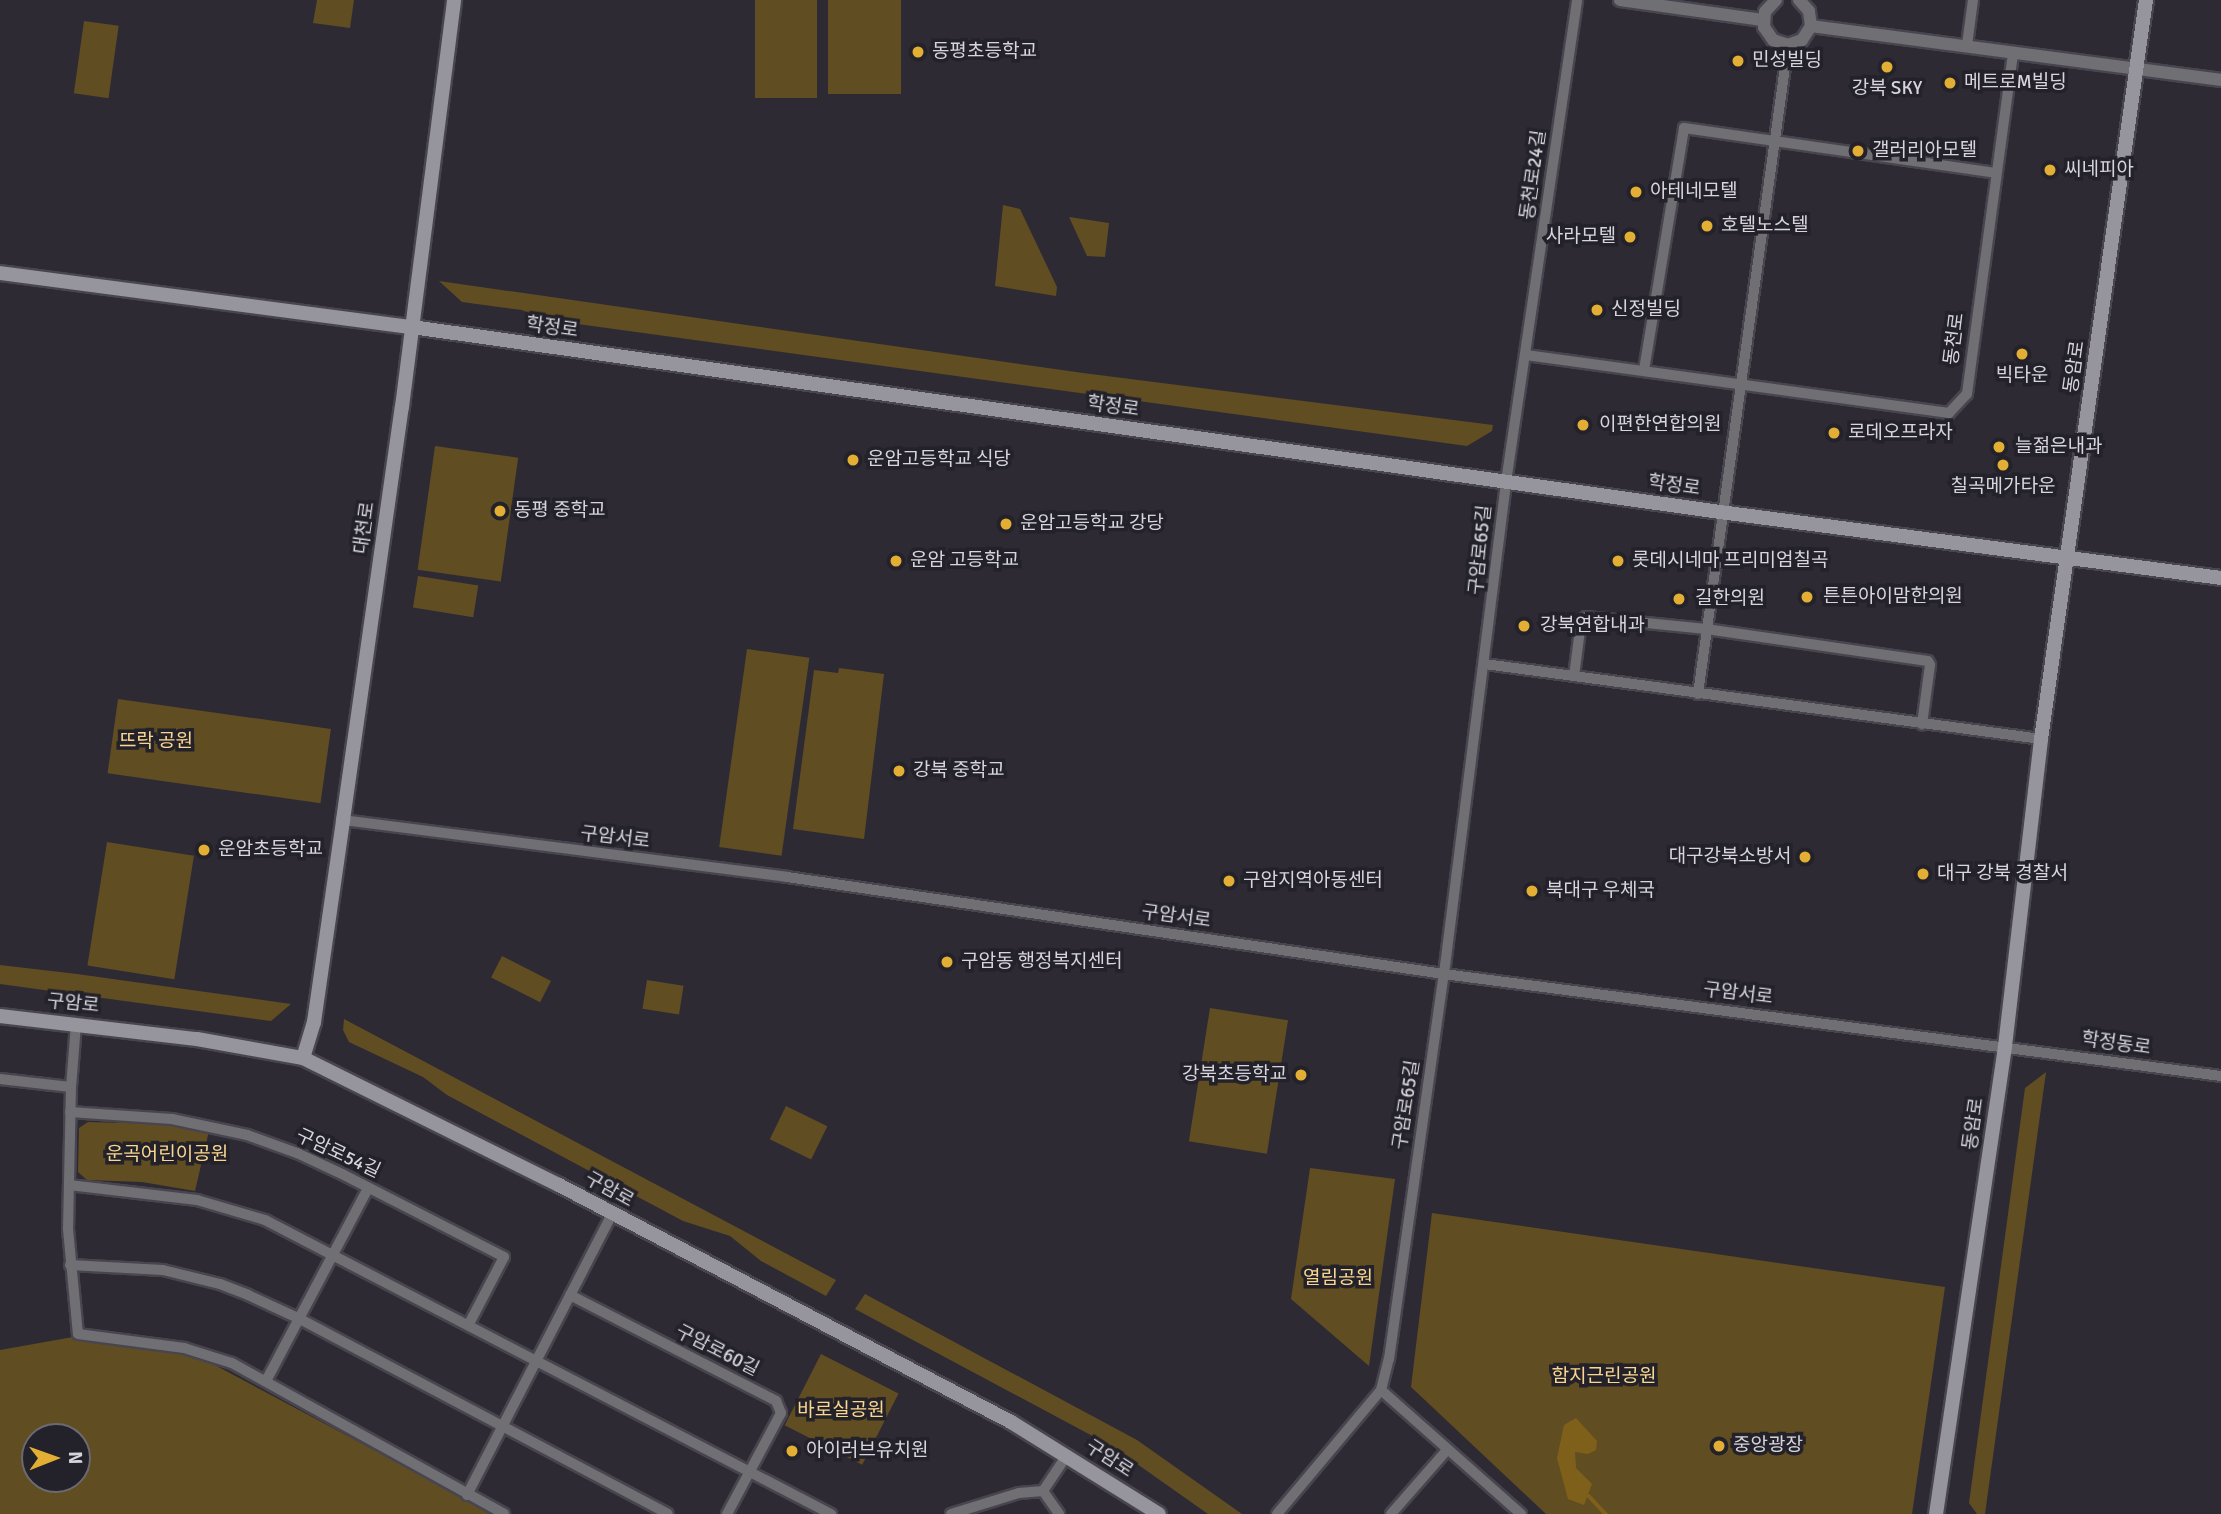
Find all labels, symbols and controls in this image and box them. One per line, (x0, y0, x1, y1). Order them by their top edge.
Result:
place label: 동평초등학교 (932, 41, 1037, 63)
marker: 동평초등학교 (910, 44, 926, 60)
place label: 민성빌딩 (1752, 50, 1822, 72)
marker: 민성빌딩 (1730, 53, 1746, 69)
marker: 강북 SKY (1879, 59, 1895, 75)
place label: 메트로M빌딩 (1964, 72, 2067, 94)
marker: 메트로M빌딩 (1942, 75, 1958, 91)
place label: 강북 SKY (1852, 78, 1922, 100)
street label: 동천로24길 (1516, 129, 1552, 221)
place label: 갤러리아모텔 (1872, 140, 1977, 162)
marker: 갤러리아모텔 (1850, 143, 1866, 159)
place label: 씨네피아 (2064, 159, 2134, 181)
marker: 씨네피아 (2042, 162, 2058, 178)
place label: 아테네모텔 (1650, 181, 1737, 203)
marker: 아테네모텔 (1628, 184, 1644, 200)
place label: 호텔노스텔 (1721, 215, 1808, 237)
marker: 호텔노스텔 (1699, 218, 1715, 234)
place label: 사라모텔 (1546, 226, 1616, 248)
marker: 사라모텔 (1622, 229, 1638, 245)
place label: 신정빌딩 (1611, 299, 1681, 321)
marker: 신정빌딩 (1589, 302, 1605, 318)
street label: 동천로 (1940, 312, 1970, 366)
street label: 학정로 (524, 313, 580, 343)
street label: 동암로 (2060, 339, 2090, 395)
marker: 빅타운 (2014, 346, 2030, 362)
place label: 빅타운 (1996, 365, 2048, 387)
street label: 학정로 (1085, 392, 1141, 422)
place label: 이편한연합의원 (1599, 414, 1721, 436)
marker: 이편한연합의원 (1573, 415, 1593, 435)
place label: 로데오프라자 (1848, 422, 1953, 444)
marker: 로데오프라자 (1826, 425, 1842, 441)
place label: 늘젊은내과 (2015, 436, 2102, 458)
marker: 늘젊은내과 (1989, 437, 2009, 457)
place label: 운암고등학교 식당 (867, 449, 1011, 471)
marker: 운암고등학교 식당 (845, 452, 861, 468)
marker: 칠곡메가타운 (1995, 457, 2011, 473)
street label: 학정로 (1646, 471, 1702, 501)
place label: 칠곡메가타운 (1951, 476, 2055, 498)
street label: 대천로 (350, 500, 380, 556)
place label: 동평 중학교 (514, 500, 606, 522)
marker: 동평 중학교 (492, 503, 508, 519)
street label: 구암로65길 (1465, 504, 1497, 596)
place label: 운암고등학교 강당 (1020, 513, 1164, 535)
marker: 운암고등학교 강당 (998, 516, 1014, 532)
place label: 운암 고등학교 (910, 550, 1019, 572)
place label: 롯데시네마 프리미엄칠곡 (1632, 550, 1828, 572)
marker: 운암 고등학교 (888, 553, 904, 569)
marker: 롯데시네마 프리미엄칠곡 (1610, 553, 1626, 569)
place label: 튼튼아이맘한의원 (1823, 586, 1963, 608)
marker: 튼튼아이맘한의원 (1797, 587, 1817, 607)
place label: 길한의원 (1695, 588, 1765, 610)
marker: 길한의원 (1669, 589, 1689, 609)
place label: 강북연합내과 (1540, 615, 1645, 637)
marker: 강북연합내과 (1514, 616, 1534, 636)
park label: 뜨락 공원 (119, 731, 193, 753)
place label: 강북 중학교 (913, 760, 1005, 782)
marker: 강북 중학교 (891, 763, 907, 779)
street label: 구암서로 (579, 822, 651, 854)
place label: 운암초등학교 (218, 839, 323, 861)
marker: 운암초등학교 (196, 842, 212, 858)
place label: 대구강북소방서 (1669, 846, 1791, 868)
marker: 대구강북소방서 (1797, 849, 1813, 865)
place label: 대구 강북 경찰서 (1937, 863, 2068, 885)
marker: 대구 강북 경찰서 (1915, 866, 1931, 882)
place label: 구암지역아동센터 (1243, 870, 1383, 892)
marker: 구암지역아동센터 (1221, 873, 1237, 889)
place label: 북대구 우체국 (1546, 880, 1655, 902)
marker: 북대구 우체국 (1524, 883, 1540, 899)
street label: 구암서로 (1140, 901, 1212, 933)
place label: 구암동 행정복지센터 (961, 951, 1122, 973)
marker: 구암동 행정복지센터 (939, 954, 955, 970)
street label: 구암서로 (1702, 978, 1774, 1010)
street label: 구암로 (46, 990, 100, 1018)
street label: 학정동로 (2080, 1028, 2152, 1060)
street label: 구암로65길 (1389, 1059, 1425, 1151)
place label: 강북초등학교 (1182, 1064, 1287, 1086)
marker: 강북초등학교 (1293, 1067, 1309, 1083)
street label: 동암로 (1959, 1096, 1989, 1152)
street label: 구암로54길 (292, 1125, 384, 1183)
park label: 운곡어린이공원 (106, 1144, 228, 1166)
street label: 구암로 (581, 1167, 637, 1213)
park label: 열림공원 (1303, 1268, 1373, 1290)
street label: 구암로60길 (672, 1320, 762, 1382)
park label: 함지근린공원 (1552, 1366, 1656, 1388)
park label: 바로실공원 (797, 1400, 885, 1422)
north arrow (21, 1423, 91, 1493)
street label: 구암로 (1081, 1435, 1137, 1483)
place label: 중앙광장 (1733, 1435, 1803, 1457)
marker: 중앙광장 (1711, 1438, 1727, 1454)
place label: 아이러브유치원 (806, 1440, 928, 1462)
marker: 아이러브유치원 (784, 1443, 800, 1459)
text: N (63, 1451, 87, 1464)

